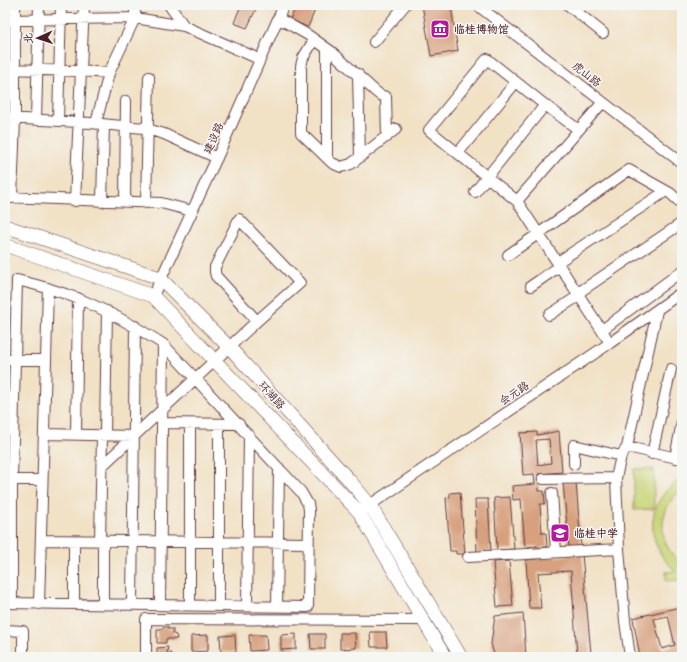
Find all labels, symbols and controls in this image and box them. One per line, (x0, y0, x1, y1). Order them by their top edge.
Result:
north arrow (18, 18, 58, 58)
museum icon: 临桂博物馆 (429, 18, 451, 40)
place label: 临桂博物馆 (454, 20, 509, 39)
text: 北 (19, 33, 38, 44)
street label: 虎山路 (568, 57, 606, 92)
street label: 建设路 (198, 119, 229, 157)
street label: 会元路 (495, 376, 533, 411)
street label: 环湖路 (254, 377, 290, 414)
school or university icon: 临桂中学 (549, 522, 571, 544)
place label: 临桂中学 (574, 524, 618, 543)

